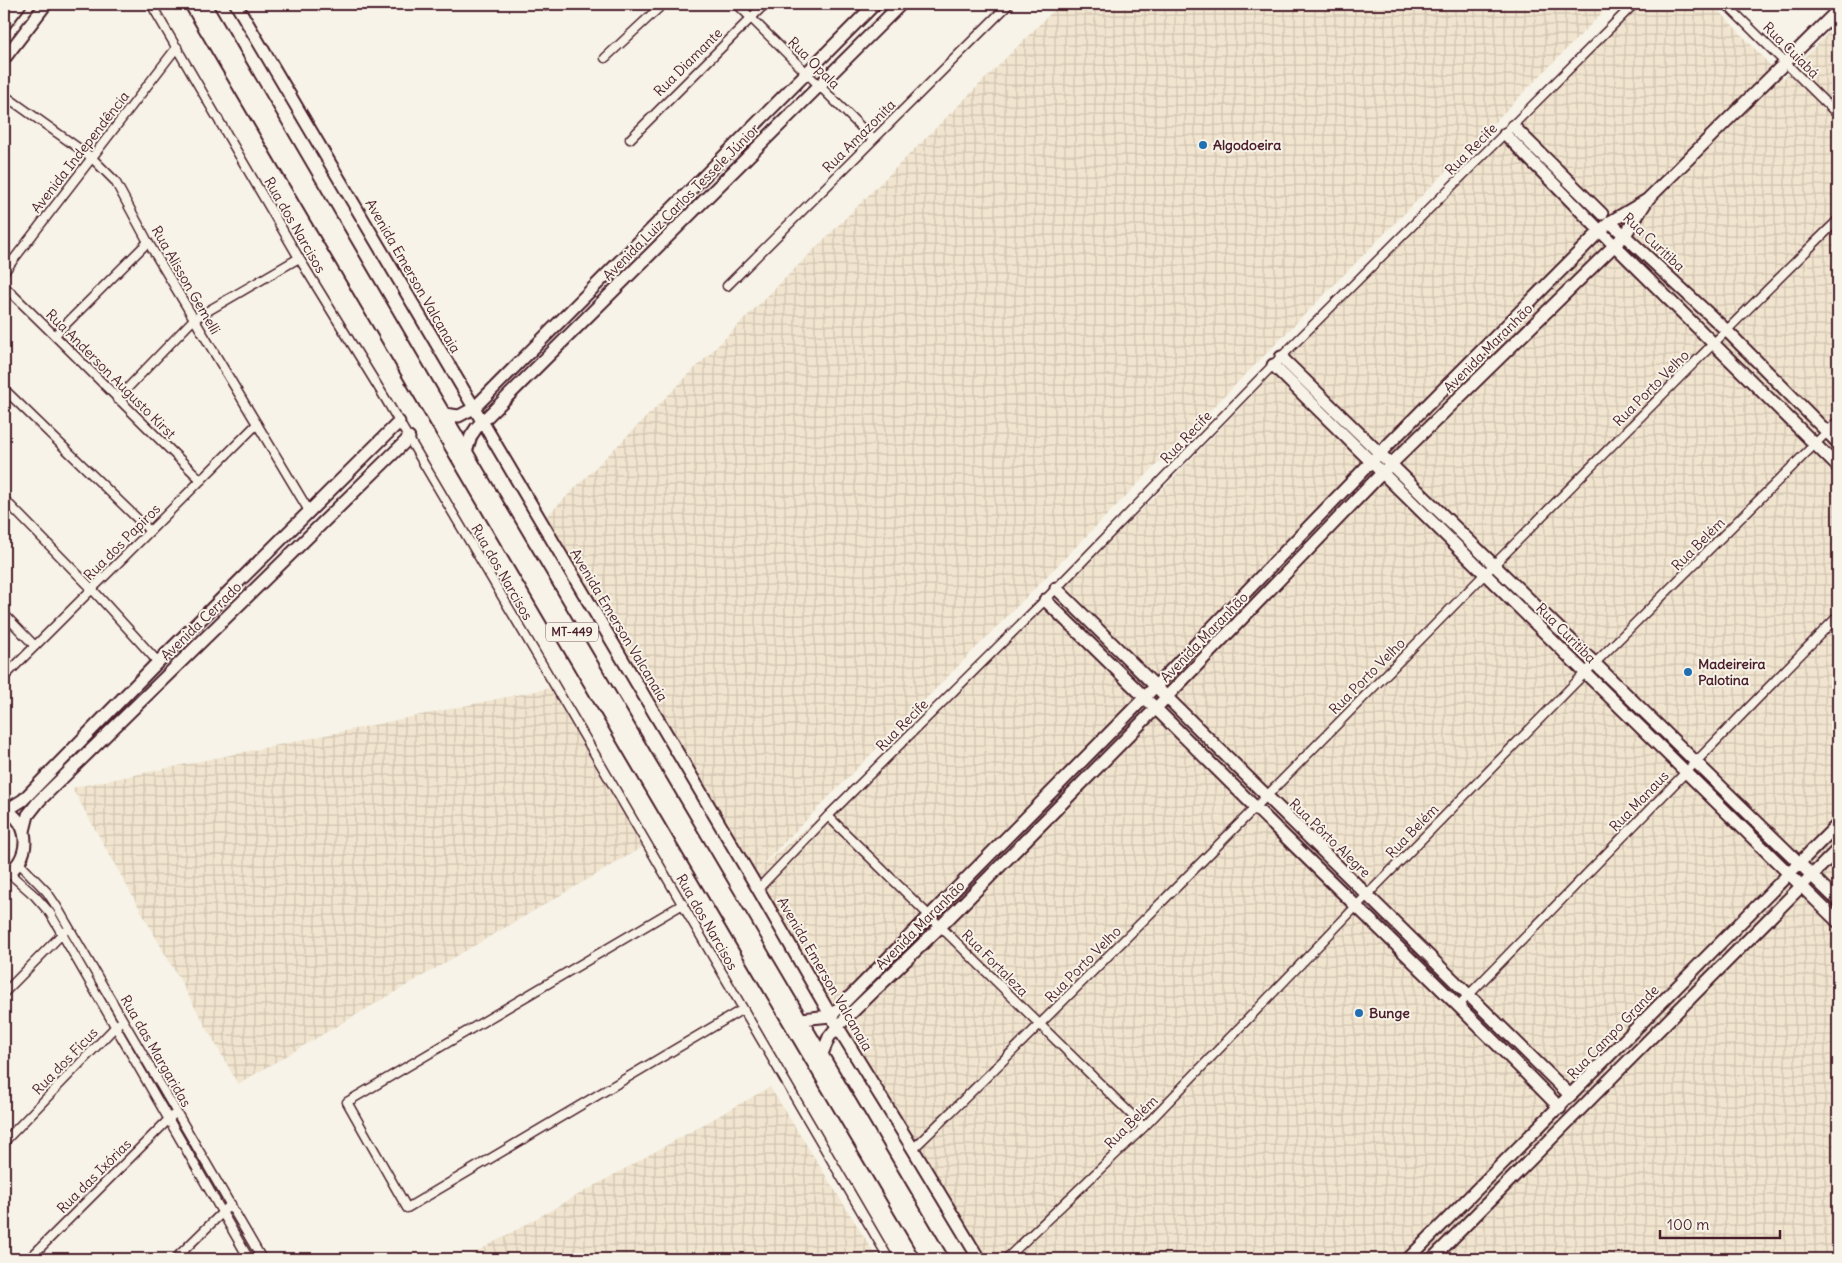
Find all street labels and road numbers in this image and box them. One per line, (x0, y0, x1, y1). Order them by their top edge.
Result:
street label: Rua Cuiabá (1759, 18, 1823, 82)
street label: Rua Diamante (650, 24, 726, 100)
street label: Rua Opala (784, 33, 844, 93)
street label: Avenida Independência (27, 88, 133, 216)
street label: Rua Amazonita (819, 96, 899, 176)
street label: Rua Recife (1441, 119, 1501, 179)
street label: Avenida Luiz Carlos Tessele Júnior (599, 120, 763, 284)
street label: Rua dos Narcisos (260, 174, 330, 276)
street label: Avenida Emerson Valcanaia (361, 196, 465, 356)
street label: Rua Curitiba (1619, 209, 1689, 275)
street label: Rua Alisson Gemelli (148, 222, 224, 338)
street label: Avenida Maranhão (1440, 300, 1536, 396)
street label: Rua Anderson Augusto Kirst (42, 305, 180, 443)
street label: Rua Porto Velho (1609, 346, 1693, 430)
street label: Rua Recife (1156, 407, 1216, 467)
street label: Rua dos Papiros (80, 500, 164, 584)
street label: Rua Belém (1668, 514, 1728, 574)
street label: Rua dos Narcisos (467, 521, 537, 623)
street label: Avenida Emerson Valcanaia (566, 545, 672, 705)
street label: Avenida Cerrado (157, 578, 245, 664)
street label: Avenida Maranhão (1156, 588, 1252, 686)
street label: Rua Curitiba (1532, 599, 1600, 667)
road number: MT-449 (546, 622, 598, 642)
street label: Rua Porto Velho (1325, 634, 1409, 718)
street label: Rua Recife (872, 695, 932, 755)
street label: Rua Manaus (1605, 767, 1673, 835)
street label: Rua Pôrto Alegre (1286, 795, 1374, 881)
street label: Rua Belém (1382, 800, 1442, 862)
street label: Rua dos Narcisos (672, 871, 742, 973)
street label: Avenida Maranhão (872, 877, 968, 973)
street label: Avenida Emerson Valcanaia (773, 894, 877, 1054)
street label: Rua Porto Velho (1041, 922, 1125, 1006)
street label: Rua Fortaleza (958, 926, 1032, 1000)
street label: Rua Campo Grande (1563, 981, 1663, 1083)
street label: Rua das Margaridas (117, 992, 195, 1110)
street label: Rua dos Fícus (28, 1024, 102, 1098)
street label: Rua Belém (1101, 1092, 1161, 1152)
street label: Rua das Ixórias (53, 1135, 135, 1217)

